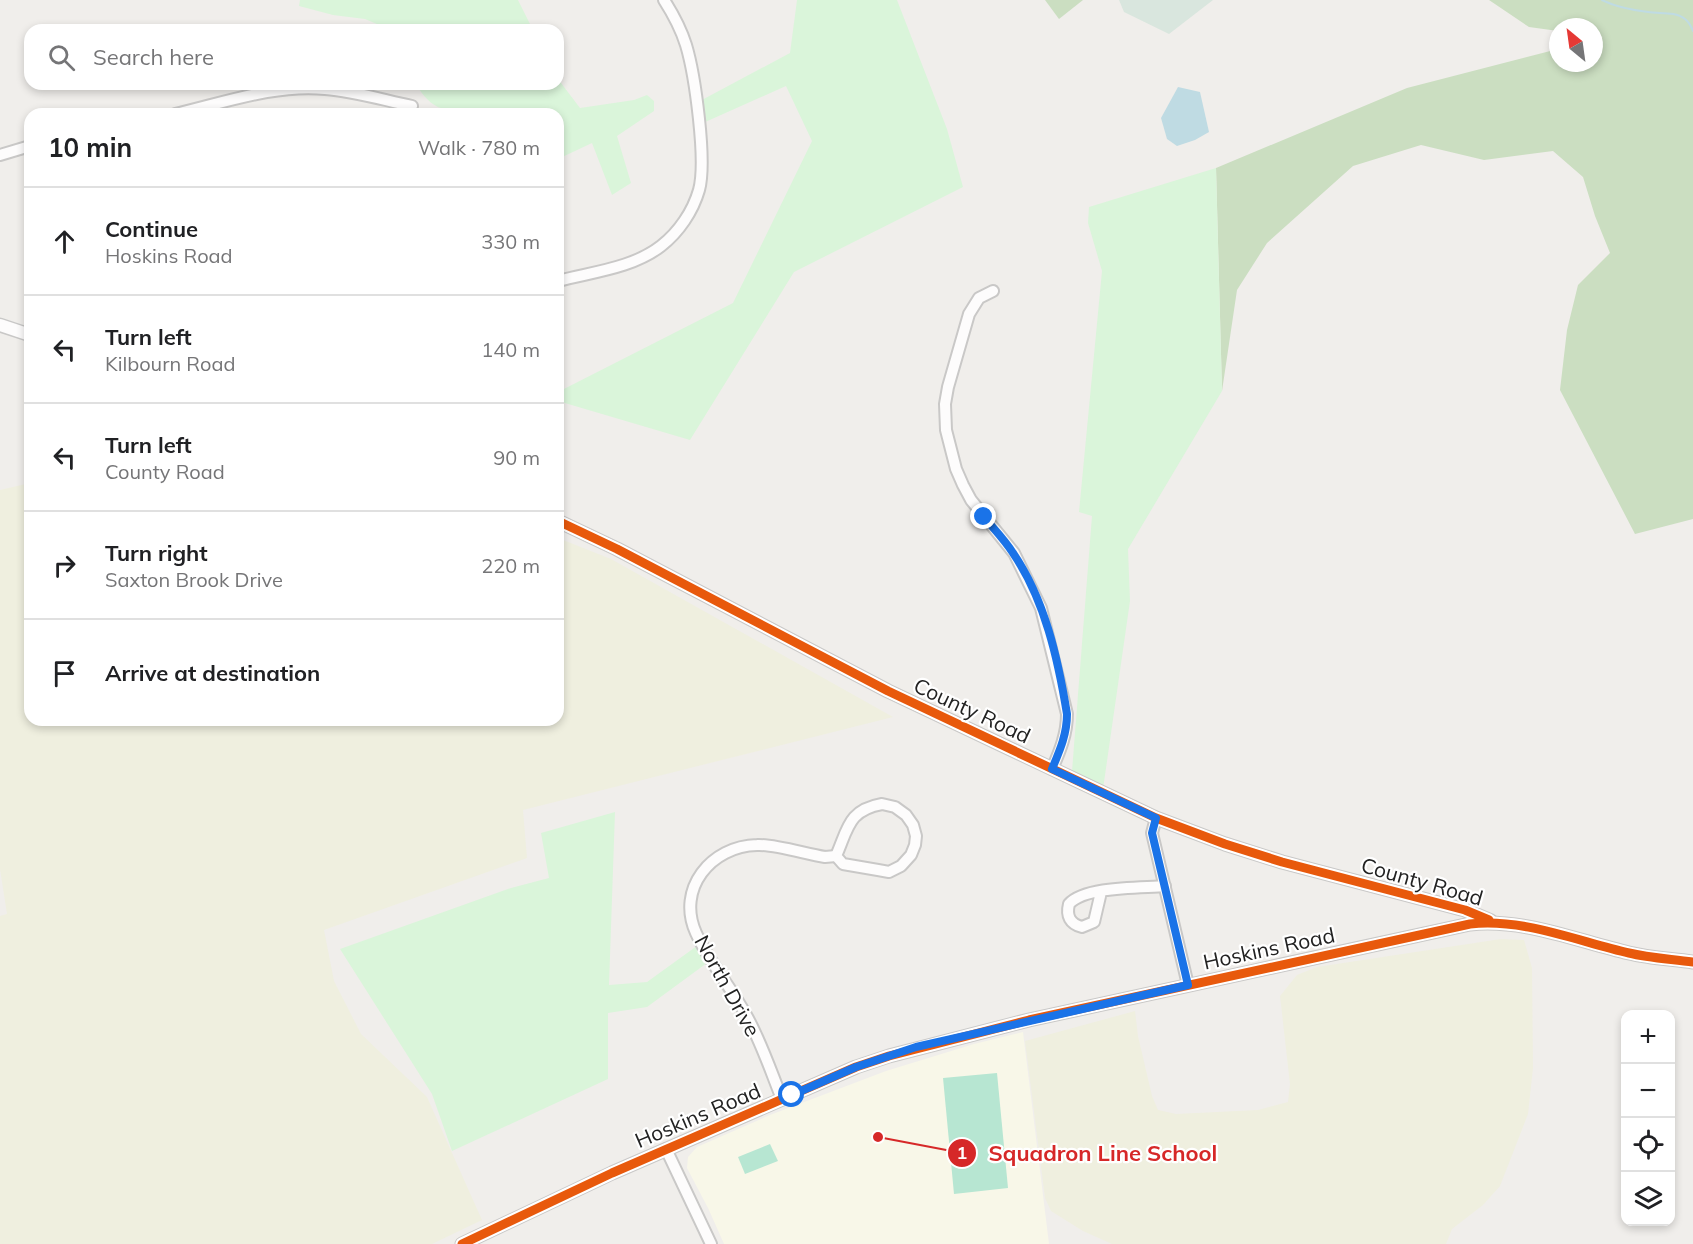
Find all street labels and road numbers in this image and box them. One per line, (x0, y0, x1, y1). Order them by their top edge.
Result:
street label: County Road (910, 672, 1035, 748)
street label: County Road (1358, 851, 1486, 911)
street label: Hoskins Road (1201, 921, 1337, 975)
street label: North Drive (689, 930, 766, 1041)
street label: Hoskins Road (631, 1077, 764, 1153)

